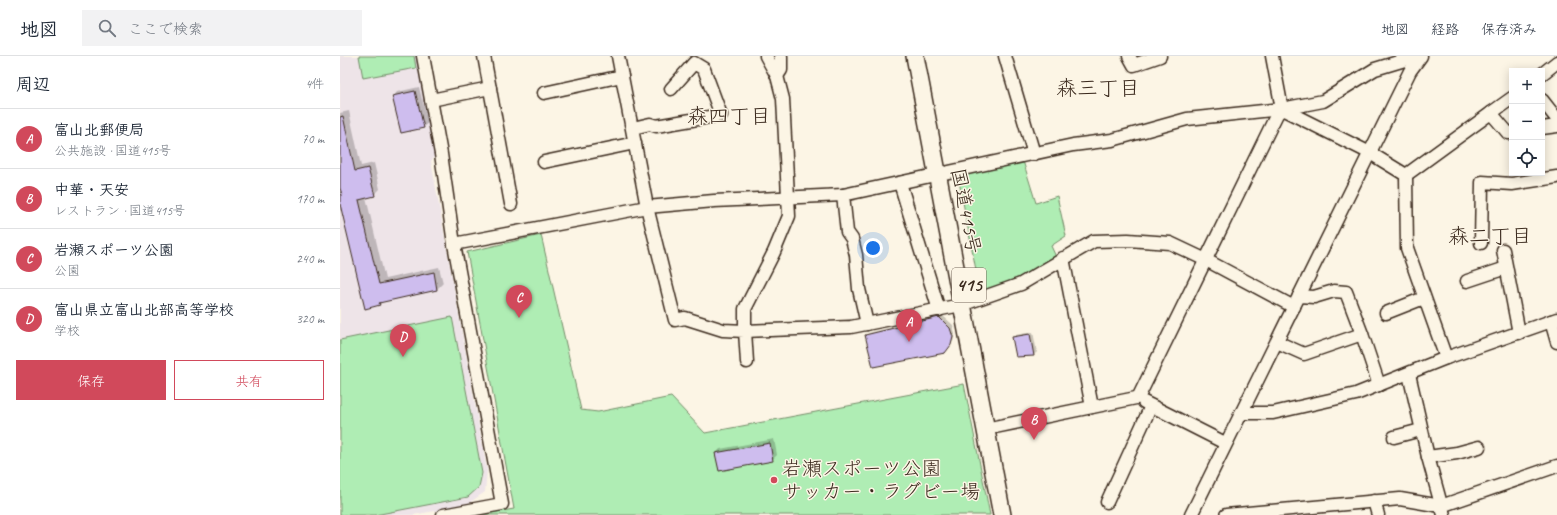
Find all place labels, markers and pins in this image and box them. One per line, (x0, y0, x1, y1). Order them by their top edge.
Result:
pin: C (506, 285, 532, 318)
pin: A (896, 309, 922, 342)
pin: D (390, 324, 416, 357)
pin: B (1021, 407, 1047, 440)
place label: 岩瀬スポーツ公園 サッカー・ラグビー場 (782, 456, 980, 504)
marker: 岩瀬スポーツ公園 サッカー・ラグビー場 (769, 475, 779, 485)

